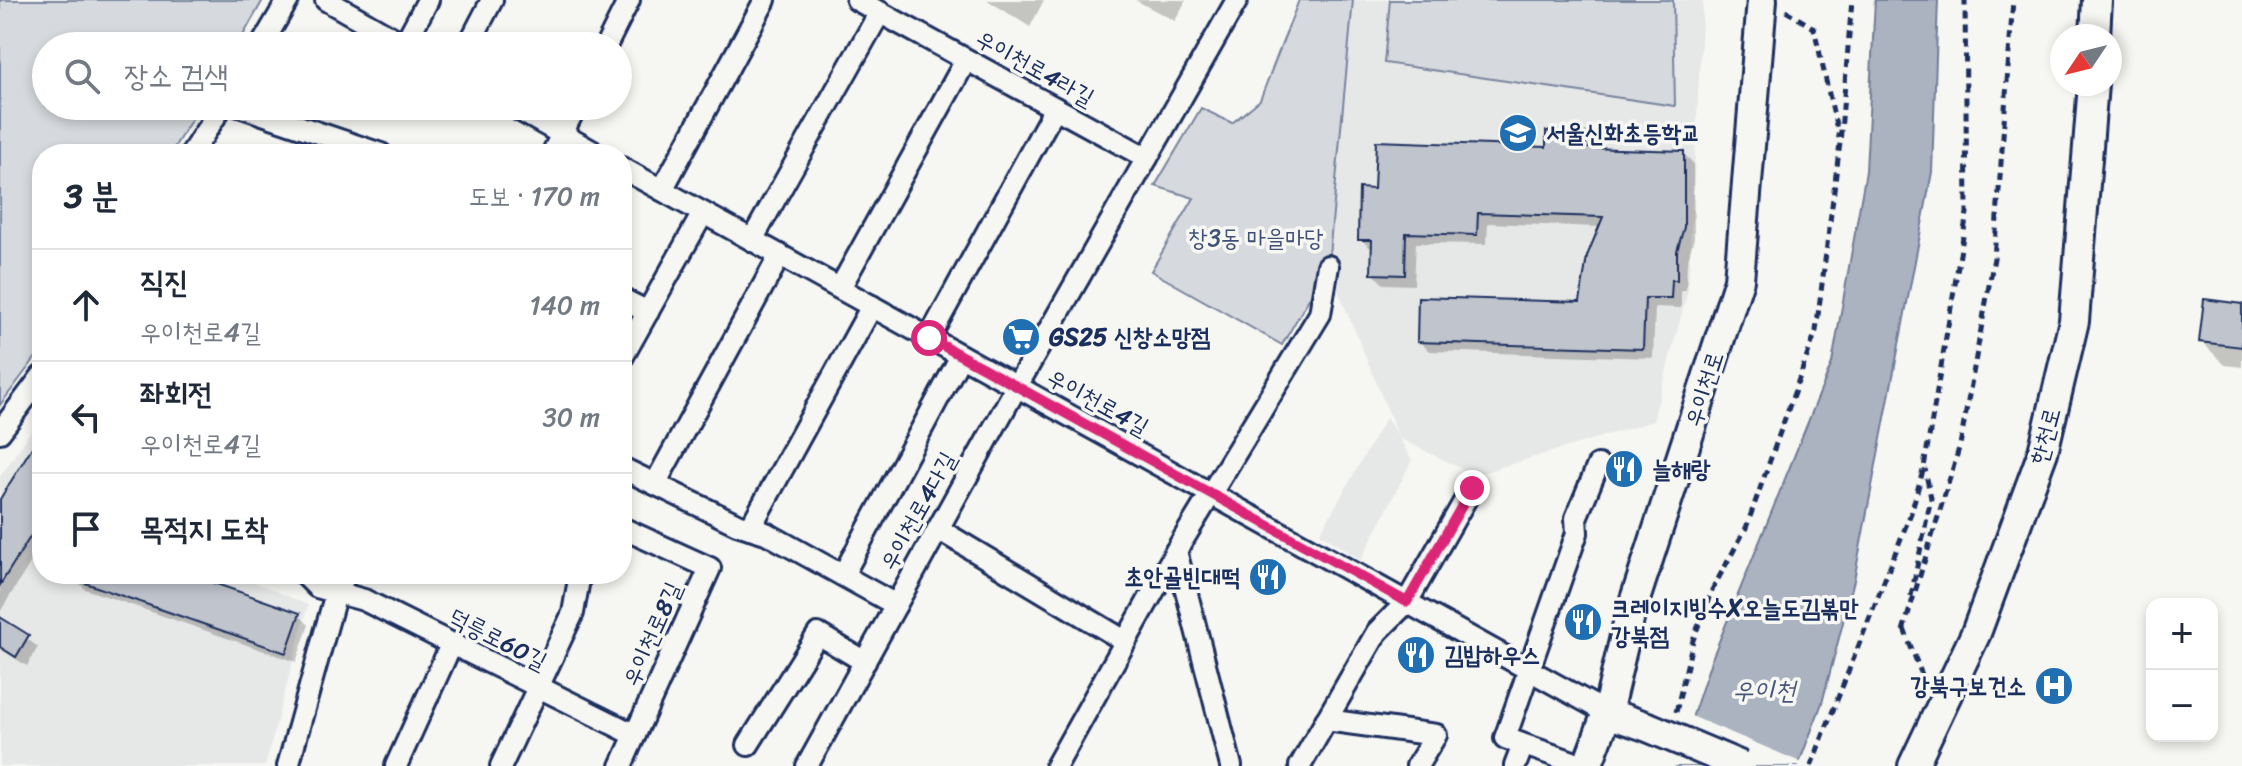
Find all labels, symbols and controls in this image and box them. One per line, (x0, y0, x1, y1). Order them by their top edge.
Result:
street label: 우이천로4라길 (968, 18, 1102, 118)
north arrow (2050, 24, 2122, 96)
search box (32, 32, 632, 120)
text: 장소 검색 (124, 49, 228, 103)
icon: search (60, 54, 104, 98)
school or university icon: 서울신화초등학교 (1497, 112, 1539, 154)
place label: 서울신화초등학교 (1546, 112, 1701, 154)
text: 3 분 (64, 166, 119, 226)
text: 도보 · 170 m (469, 173, 600, 219)
park label: 창3동 마을마당 (1188, 217, 1324, 259)
text: 직진 (140, 255, 188, 309)
text: 140 m (529, 282, 600, 328)
icon: ahead (64, 283, 108, 327)
text: 우이천로4길 (140, 309, 261, 355)
supermarket icon: GS25 신창소망점 (1000, 316, 1042, 358)
place label: GS25 신창소망점 (1049, 316, 1210, 358)
route start (911, 320, 947, 356)
street label: 우이천로 (1672, 346, 1736, 432)
street label: 우이천로4길 (1039, 357, 1157, 447)
text: 좌회전 (140, 367, 212, 421)
text: 30 m (543, 394, 600, 440)
icon: left (64, 395, 108, 439)
street label: 한천로 (2017, 403, 2073, 469)
text: 우이천로4길 (140, 421, 261, 467)
street label: 우이천로4다길 (868, 444, 968, 578)
restaurant icon: 늘해랑 (1603, 448, 1645, 490)
place label: 늘해랑 (1652, 448, 1711, 490)
route end (1454, 470, 1490, 506)
text: 목적지 도착 (140, 502, 269, 556)
icon: arrive (64, 507, 108, 551)
place label: 초안골빈대떡 (1124, 556, 1240, 598)
restaurant icon: 초안골빈대떡 (1247, 556, 1289, 598)
street label: 우이천로8길 (610, 575, 694, 693)
place label: 크레이지빙수X오늘도김볶만 강북점 (1611, 587, 1859, 657)
street label: 덕릉로60길 (441, 596, 555, 682)
map controls (2146, 598, 2218, 742)
button: + (2146, 598, 2218, 670)
restaurant icon: 크레이지빙수X오늘도김볶만 강북점 (1562, 601, 1604, 643)
restaurant icon: 김밥하우스 (1395, 634, 1437, 676)
place label: 김밥하우스 (1444, 634, 1541, 676)
place label: 강북구보건소 (1910, 665, 2026, 707)
hospital icon: 강북구보건소 (2033, 665, 2075, 707)
water label: 우이천 (1733, 667, 1798, 713)
button: − (2146, 670, 2218, 742)

